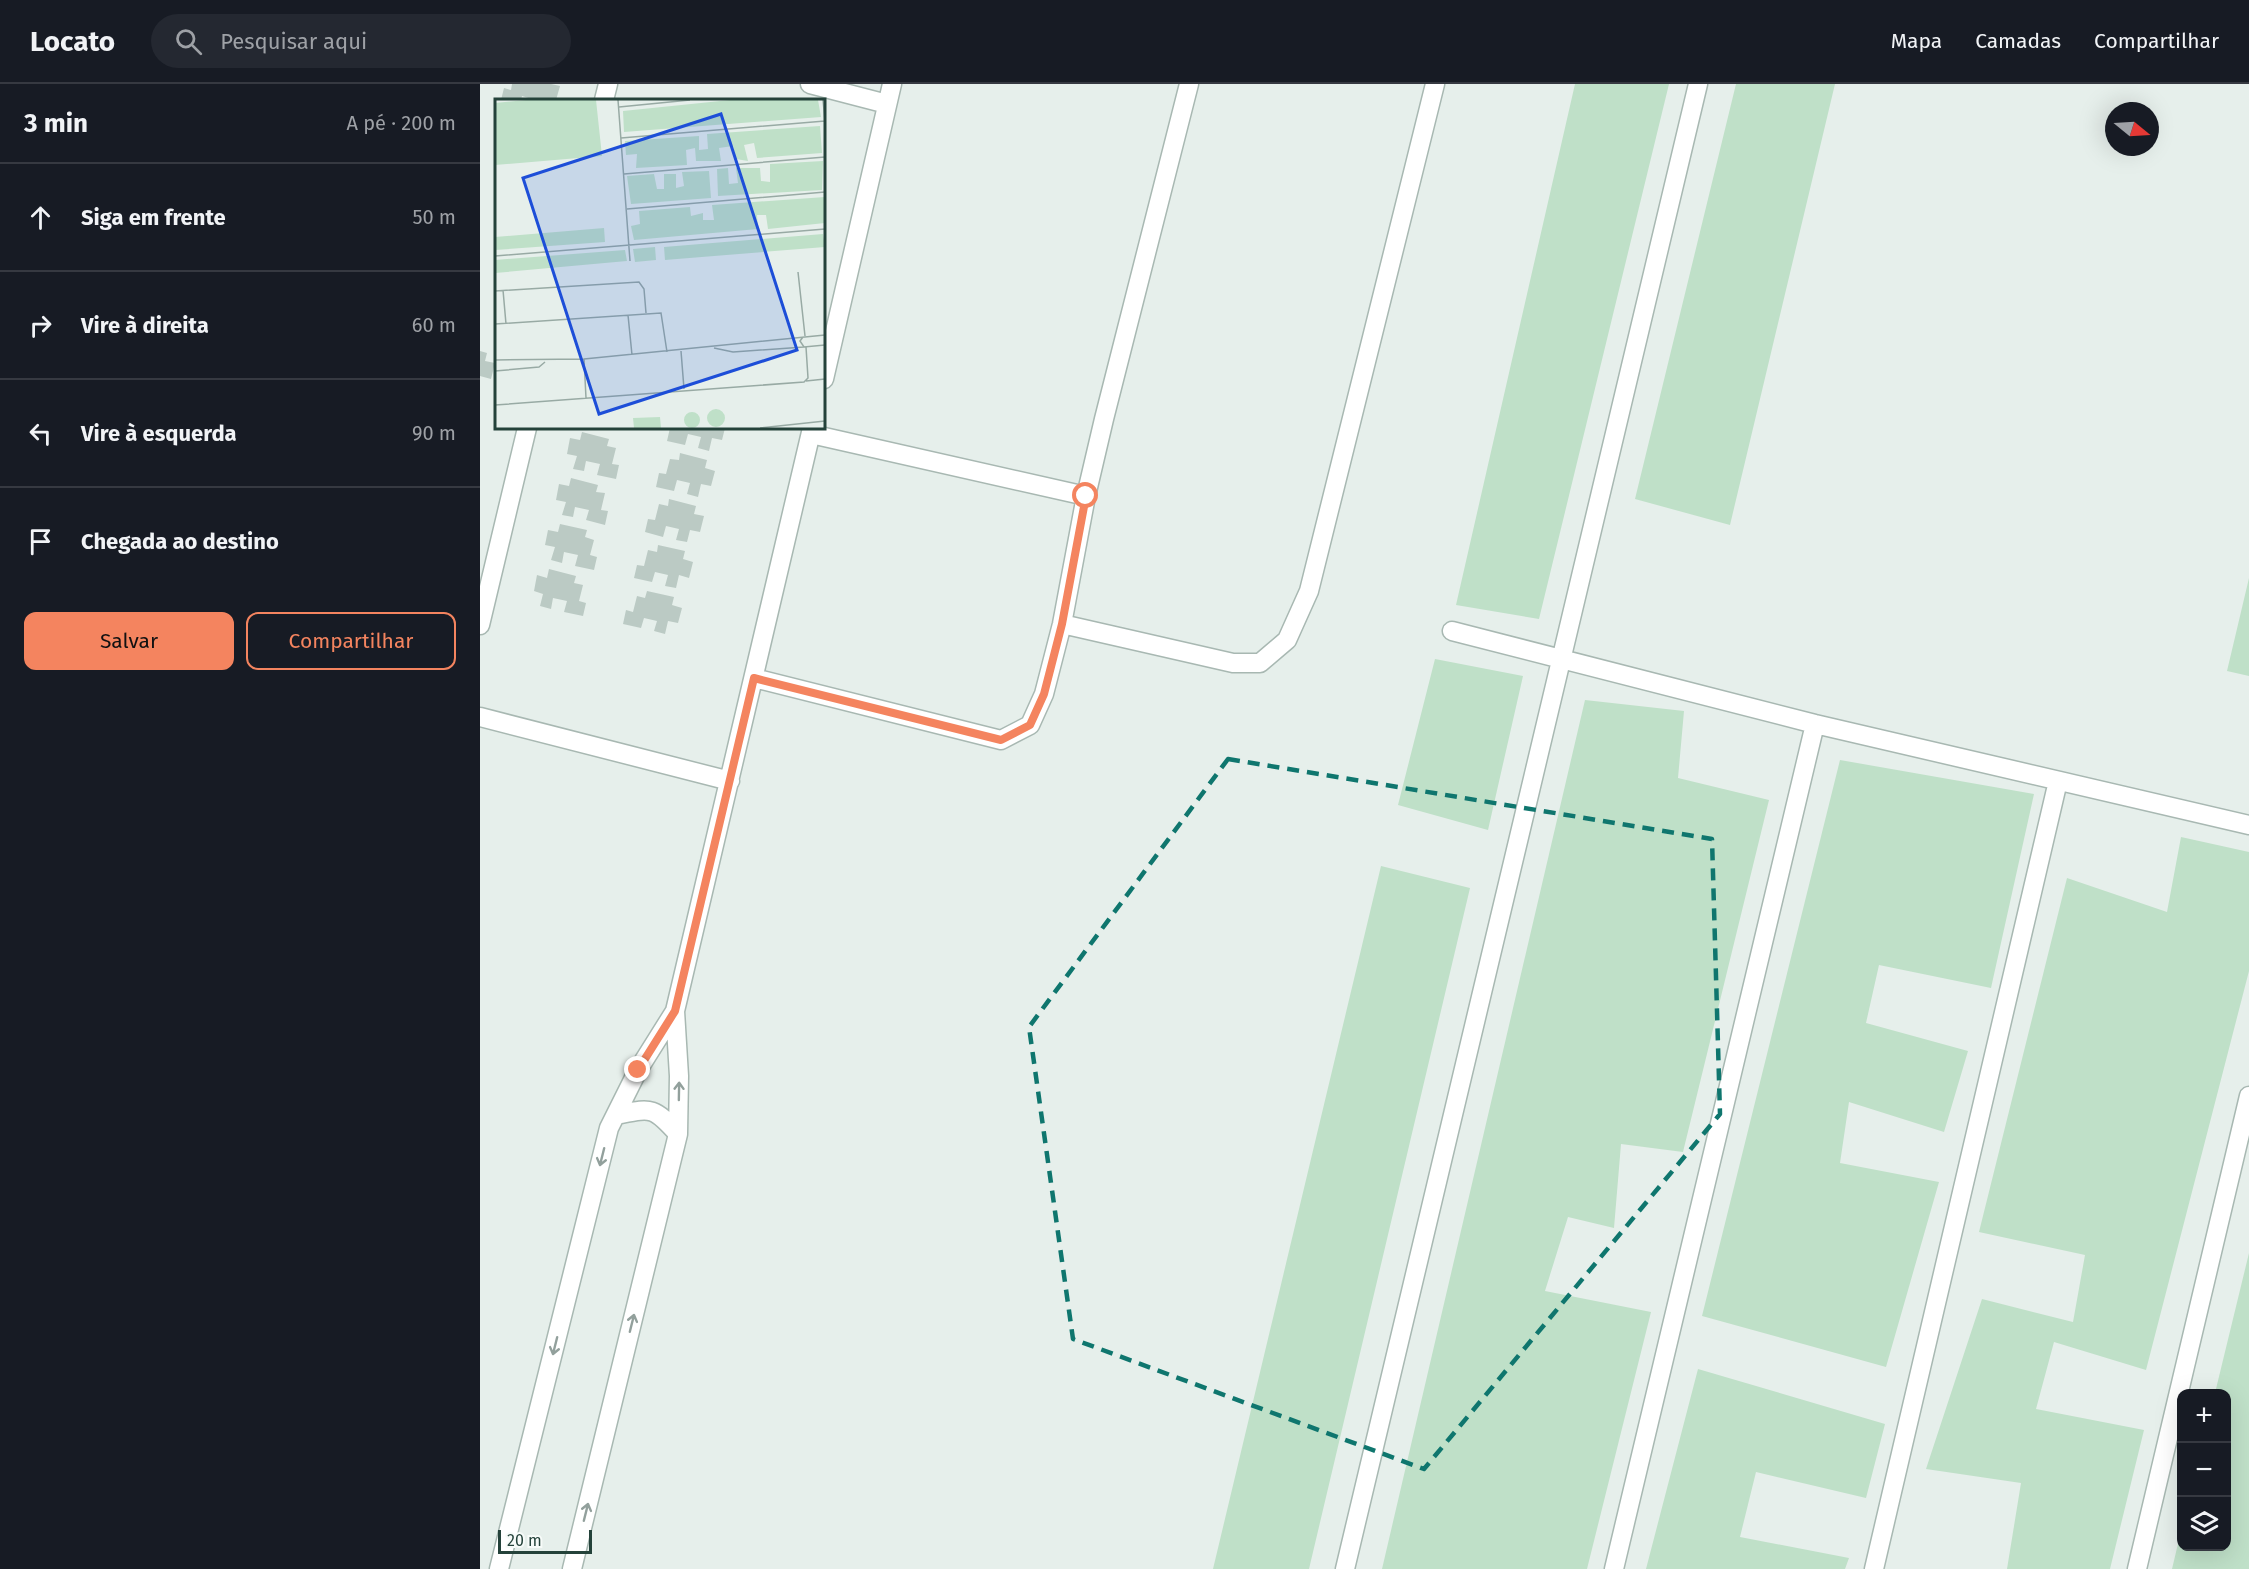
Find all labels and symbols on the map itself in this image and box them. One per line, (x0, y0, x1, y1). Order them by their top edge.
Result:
inset map (495, 99, 825, 429)
north arrow (2105, 102, 2159, 156)
route start (1072, 482, 1098, 508)
route end (624, 1056, 650, 1082)
one-way arrow (673, 1082, 685, 1102)
one-way arrow (596, 1147, 608, 1166)
one-way arrow (626, 1314, 638, 1333)
one-way arrow (548, 1336, 560, 1355)
one-way arrow (580, 1503, 592, 1522)
scale bar (498, 1527, 592, 1554)

